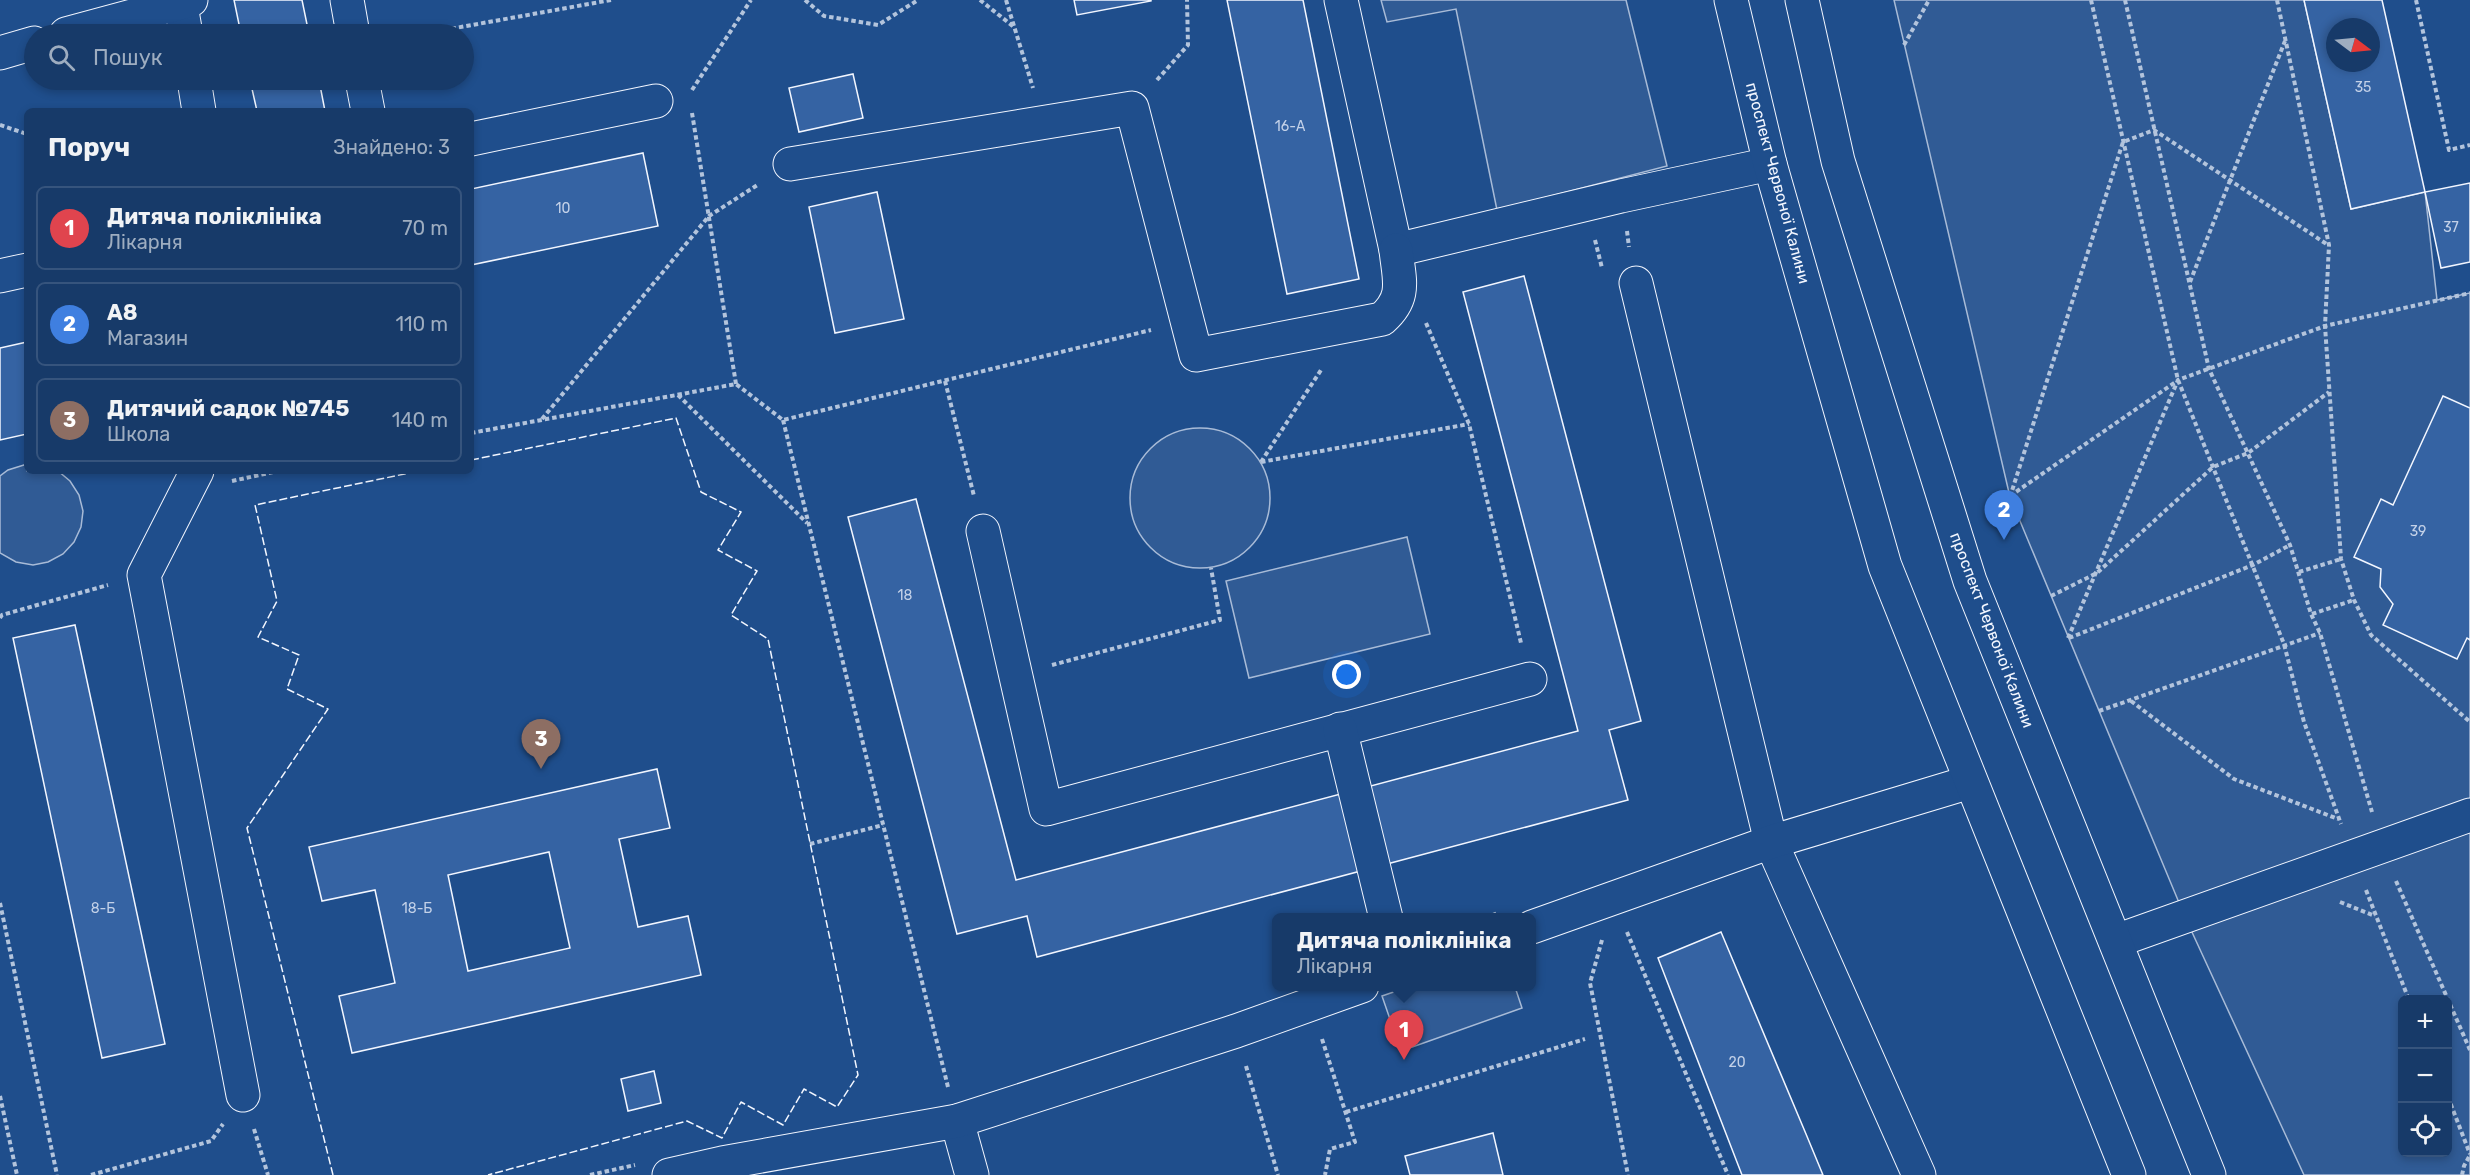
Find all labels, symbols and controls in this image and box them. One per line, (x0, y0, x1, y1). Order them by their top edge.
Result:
north arrow (2326, 18, 2380, 72)
search box (24, 24, 474, 90)
icon: search (45, 41, 78, 74)
text: Пошук (93, 44, 163, 71)
house number: 35 (2355, 79, 2371, 96)
street label: проспект Червоної Калини (1742, 80, 1814, 286)
house number: 16-А (1275, 118, 1306, 135)
text: Поруч (48, 132, 130, 163)
text: Знайдено: 3 (333, 135, 450, 159)
house number: 10 (556, 200, 571, 217)
text: Дитяча поліклініка (107, 203, 322, 230)
text: 1 (65, 216, 74, 240)
text: 70 m (402, 216, 448, 240)
house number: 37 (2443, 219, 2459, 236)
text: Лікарня (107, 230, 183, 254)
text: А8 (107, 299, 138, 326)
text: 2 (63, 312, 76, 336)
text: 110 m (396, 312, 448, 336)
text: Магазин (107, 326, 188, 350)
text: Дитячий садок №745 (107, 395, 349, 422)
text: 3 (63, 408, 76, 432)
text: 140 m (392, 408, 448, 432)
text: Школа (107, 422, 170, 446)
pin: 2 (1984, 490, 2024, 540)
house number: 39 (2410, 523, 2426, 540)
street label: проспект Червоної Калини (1946, 530, 2038, 730)
house number: 18 (898, 587, 913, 604)
your location (1332, 660, 1361, 689)
pin: 3 (522, 720, 560, 769)
house number: 8-Б (91, 900, 115, 917)
house number: 18-Б (402, 900, 432, 917)
popup (1272, 913, 1536, 991)
text: Дитяча поліклініка (1297, 927, 1511, 954)
text: Лікарня (1297, 954, 1372, 978)
map controls (2398, 995, 2452, 1157)
button: + (2398, 995, 2452, 1049)
pin: 1 (1384, 1010, 1424, 1060)
button: − (2398, 1049, 2452, 1103)
house number: 20 (1728, 1054, 1746, 1071)
button: locate (2398, 1103, 2452, 1157)

